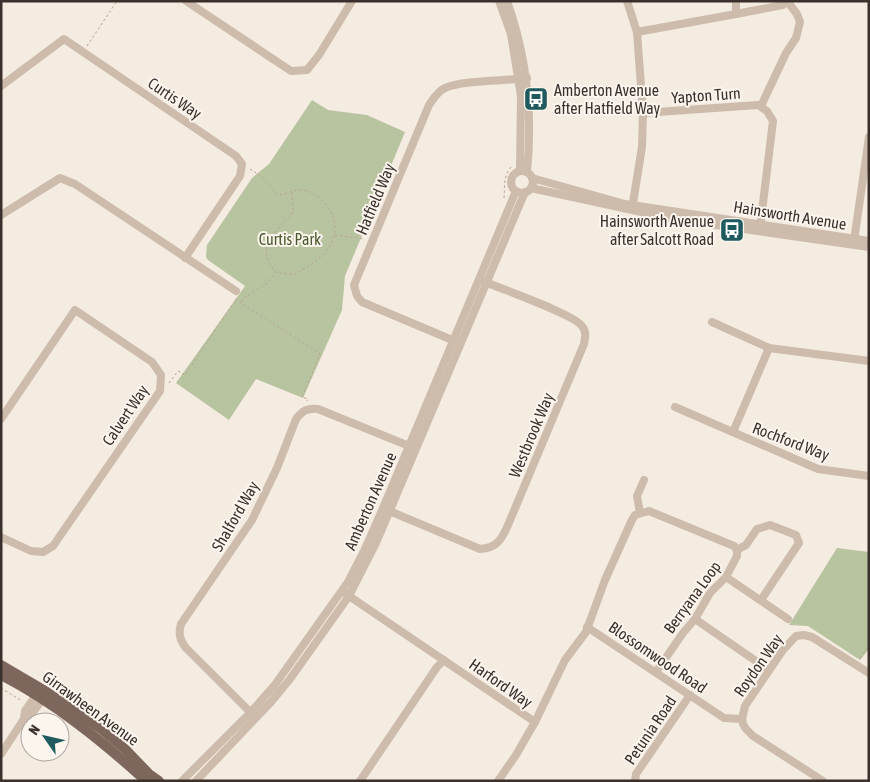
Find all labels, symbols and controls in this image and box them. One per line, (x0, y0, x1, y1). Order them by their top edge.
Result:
street label: Curtis Way (144, 74, 206, 124)
place label: Amberton Avenue after Hatfield Way (554, 81, 661, 118)
street label: Yapton Turn (671, 84, 741, 107)
bus stop icon: Amberton Avenue after Hatfield Way (523, 86, 549, 112)
street label: Hatfield Way (352, 160, 399, 238)
street label: Hainsworth Avenue (732, 197, 848, 233)
place label: Hainsworth Avenue after Salcott Road (600, 212, 714, 248)
bus stop icon: Hainsworth Avenue after Salcott Road (719, 217, 745, 243)
park label: Curtis Park (259, 230, 321, 248)
street label: Calvert Way (98, 381, 153, 449)
street label: Westbrook Way (505, 390, 558, 481)
street label: Rochford Way (750, 418, 832, 465)
street label: Amberton Avenue (340, 449, 400, 553)
street label: Shalford Way (208, 477, 263, 555)
street label: Berryana Loop (660, 558, 725, 637)
street label: Blossomwood Road (606, 618, 710, 696)
street label: Roydon Way (730, 630, 787, 700)
street label: Harford Way (465, 655, 536, 712)
street label: Girrawheen Avenue (39, 667, 143, 749)
street label: Petunia Road (620, 692, 680, 768)
north arrow (20, 712, 70, 762)
text: N (25, 722, 43, 738)

